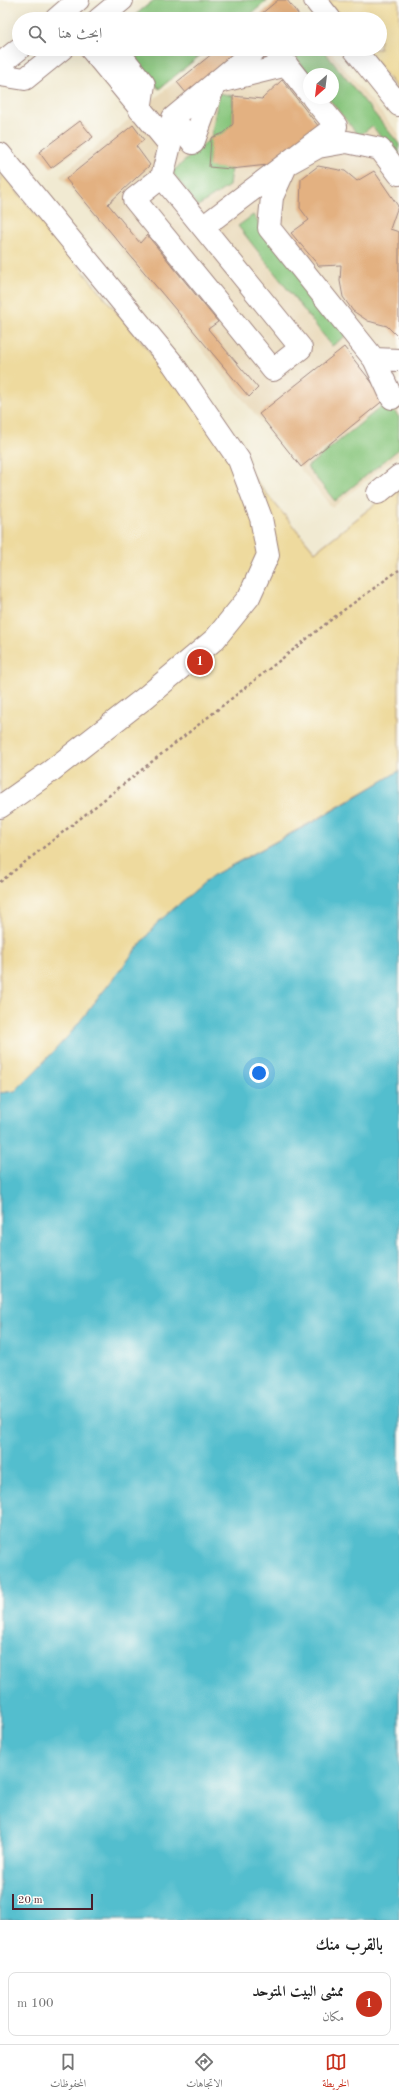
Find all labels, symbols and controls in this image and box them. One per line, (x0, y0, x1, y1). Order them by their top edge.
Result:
search box (12, 12, 387, 56)
icon: search (26, 23, 48, 45)
text: ابحث هنا (58, 27, 102, 42)
north arrow (303, 68, 339, 104)
pin: 1 (187, 647, 213, 677)
your location (249, 1063, 269, 1083)
scale bar (12, 1892, 93, 1911)
text: 20 m (18, 1895, 43, 1906)
text: بالقرب منك (315, 1937, 383, 1954)
text: ممشى البيت المتوحد (252, 1985, 344, 2000)
text: 100 m (17, 1997, 54, 2010)
text: 1 (365, 1997, 373, 2010)
text: مكان (322, 2011, 344, 2024)
tab: المحفوظات (50, 2051, 86, 2094)
tab: الاتجاهات (186, 2051, 223, 2094)
tab: الخريطة (322, 2051, 349, 2094)

